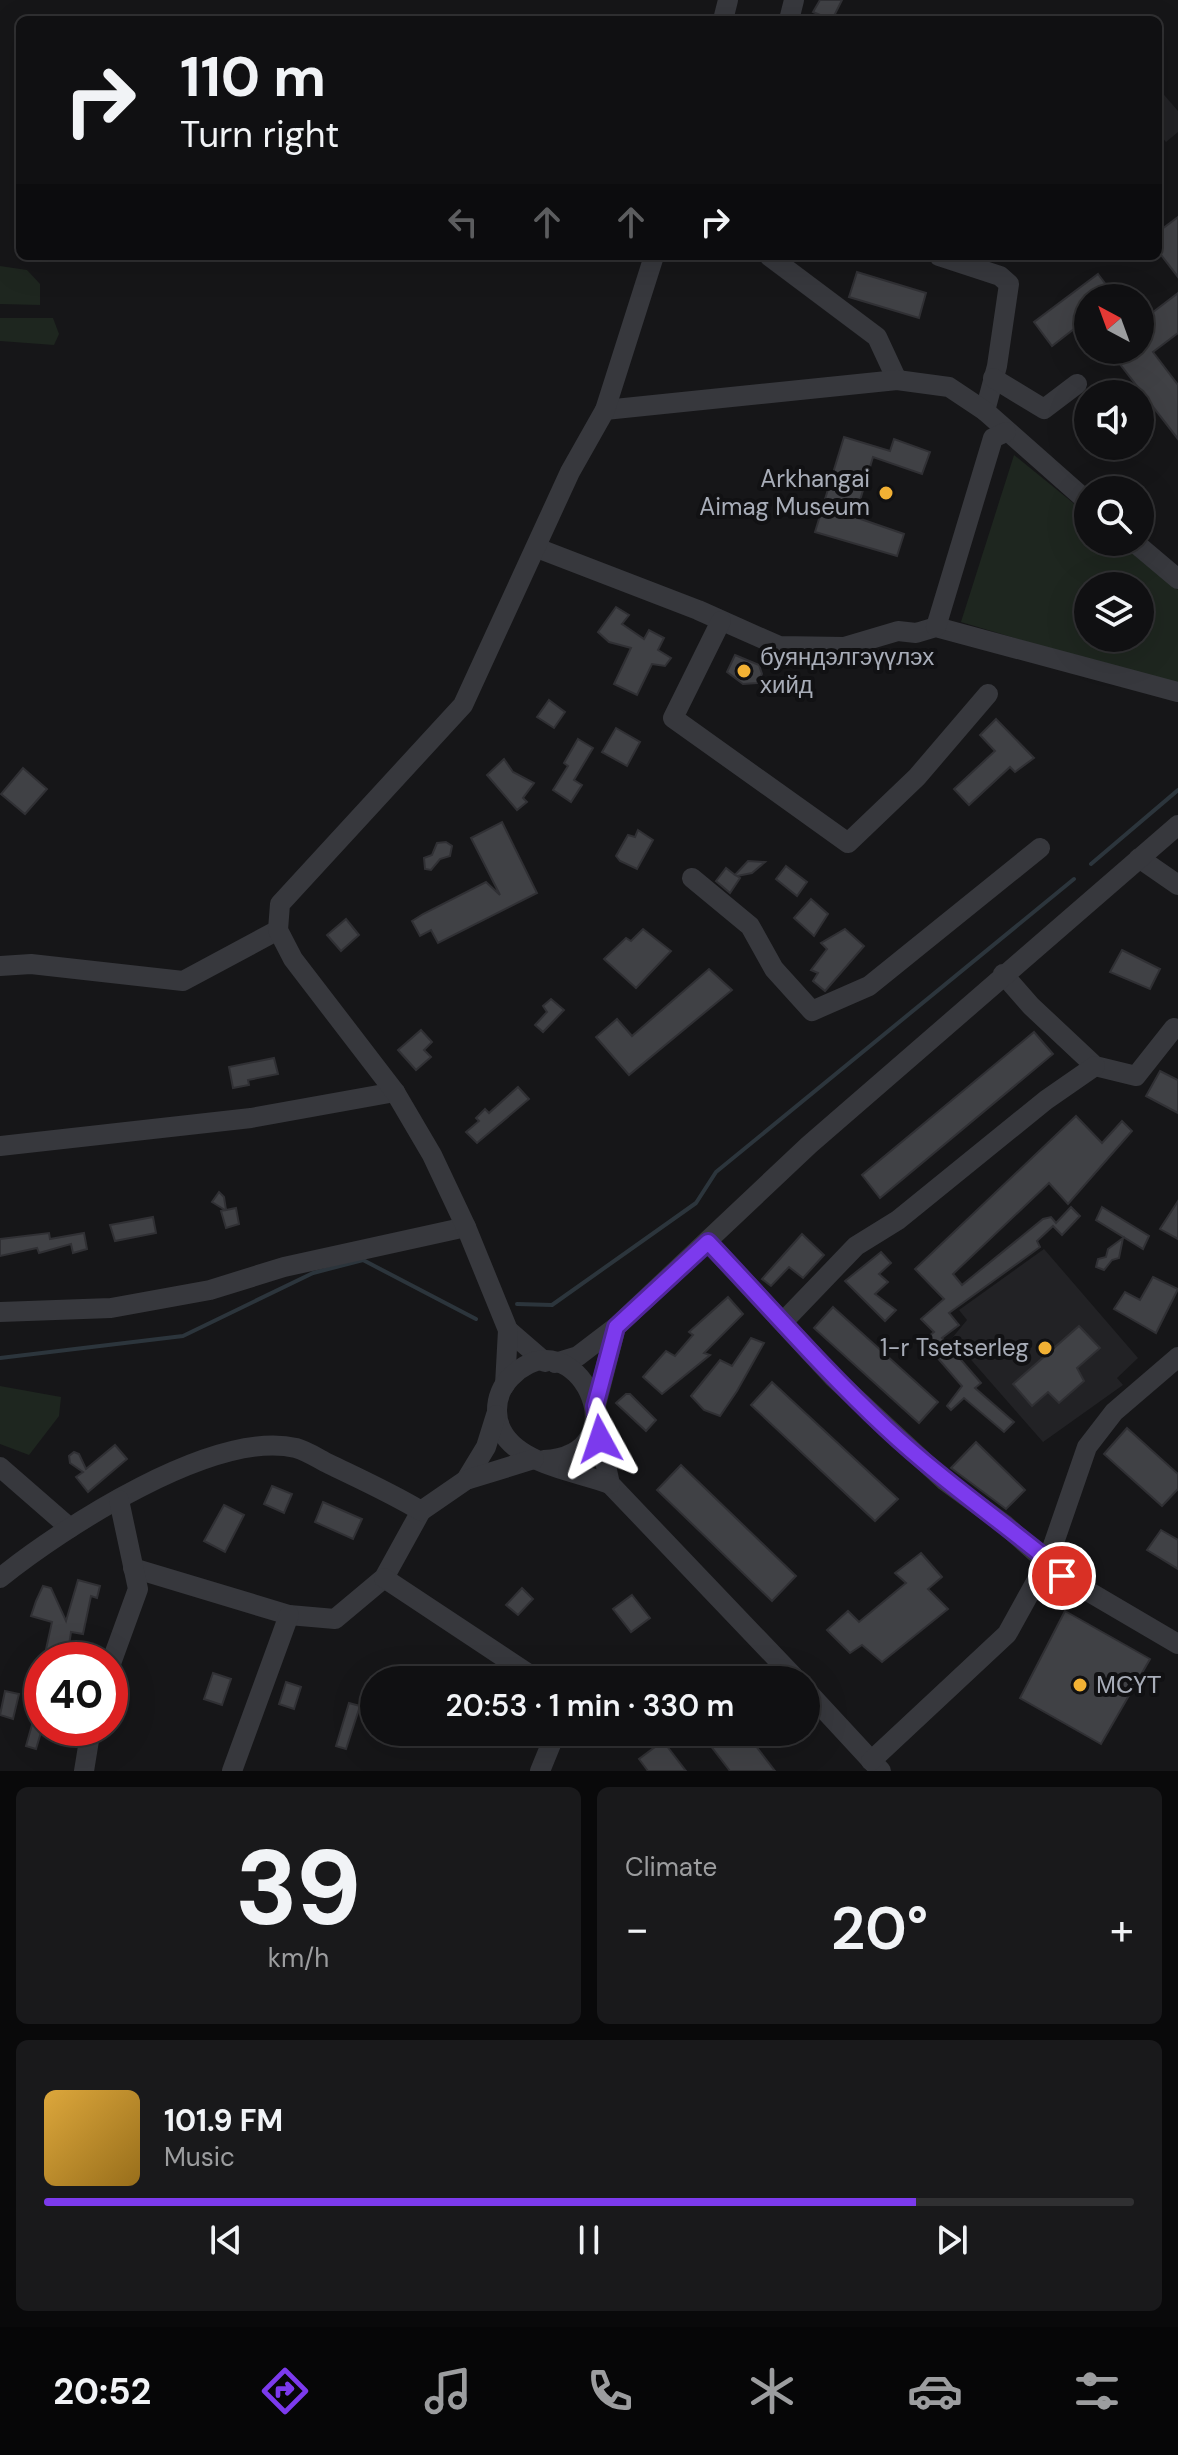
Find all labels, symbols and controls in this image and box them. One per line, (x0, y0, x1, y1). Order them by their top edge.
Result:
text: 110 m (180, 40, 326, 113)
icon: right (48, 48, 152, 152)
text: Turn right (180, 111, 339, 158)
icon: left (441, 200, 485, 244)
icon: ahead (525, 200, 569, 244)
icon: ahead (609, 200, 653, 244)
icon: right (693, 200, 737, 244)
north arrow (1074, 284, 1154, 364)
map controls (1074, 284, 1154, 652)
button: sound (1074, 380, 1154, 460)
place label: Arkhangai Aimag Museum (699, 463, 870, 522)
button: search (1074, 476, 1154, 556)
marker: Arkhangai Aimag Museum (877, 484, 895, 502)
button: layers (1074, 572, 1154, 652)
place label: буяндэлгэүүлэх хийд (760, 641, 934, 700)
marker: буяндэлгэүүлэх хийд (735, 662, 753, 680)
place label: 1-r Tsetserleg (880, 1332, 1029, 1363)
marker: 1-r Tsetserleg (1036, 1339, 1054, 1357)
position arrow (558, 1397, 642, 1481)
pin (1028, 1542, 1096, 1610)
icon: arrive (1040, 1554, 1084, 1598)
speed limit sign: 40 (24, 1642, 128, 1746)
place label: МСҮТ (1096, 1669, 1162, 1700)
marker: МСҮТ (1071, 1676, 1089, 1694)
text: 20:53 · 1 min · 330 m (446, 1686, 734, 1725)
text: 39 (235, 1821, 362, 1956)
text: Climate (625, 1850, 717, 1884)
text: 20° (831, 1889, 928, 1968)
text: − (625, 1900, 649, 1958)
text: + (1110, 1900, 1134, 1958)
text: km/h (268, 1941, 329, 1975)
text: 101.9 FM (164, 2101, 283, 2140)
text: Music (164, 2140, 235, 2174)
icon: previous (204, 2218, 248, 2262)
icon: pause (567, 2218, 611, 2262)
icon: next (930, 2218, 974, 2262)
icon: directions (257, 2363, 313, 2419)
icon: music (420, 2363, 476, 2419)
icon: phone (582, 2363, 638, 2419)
icon: climate (744, 2363, 800, 2419)
icon: car (907, 2363, 963, 2419)
icon: filters (1069, 2363, 1125, 2419)
text: 20:52 (53, 2368, 151, 2415)

